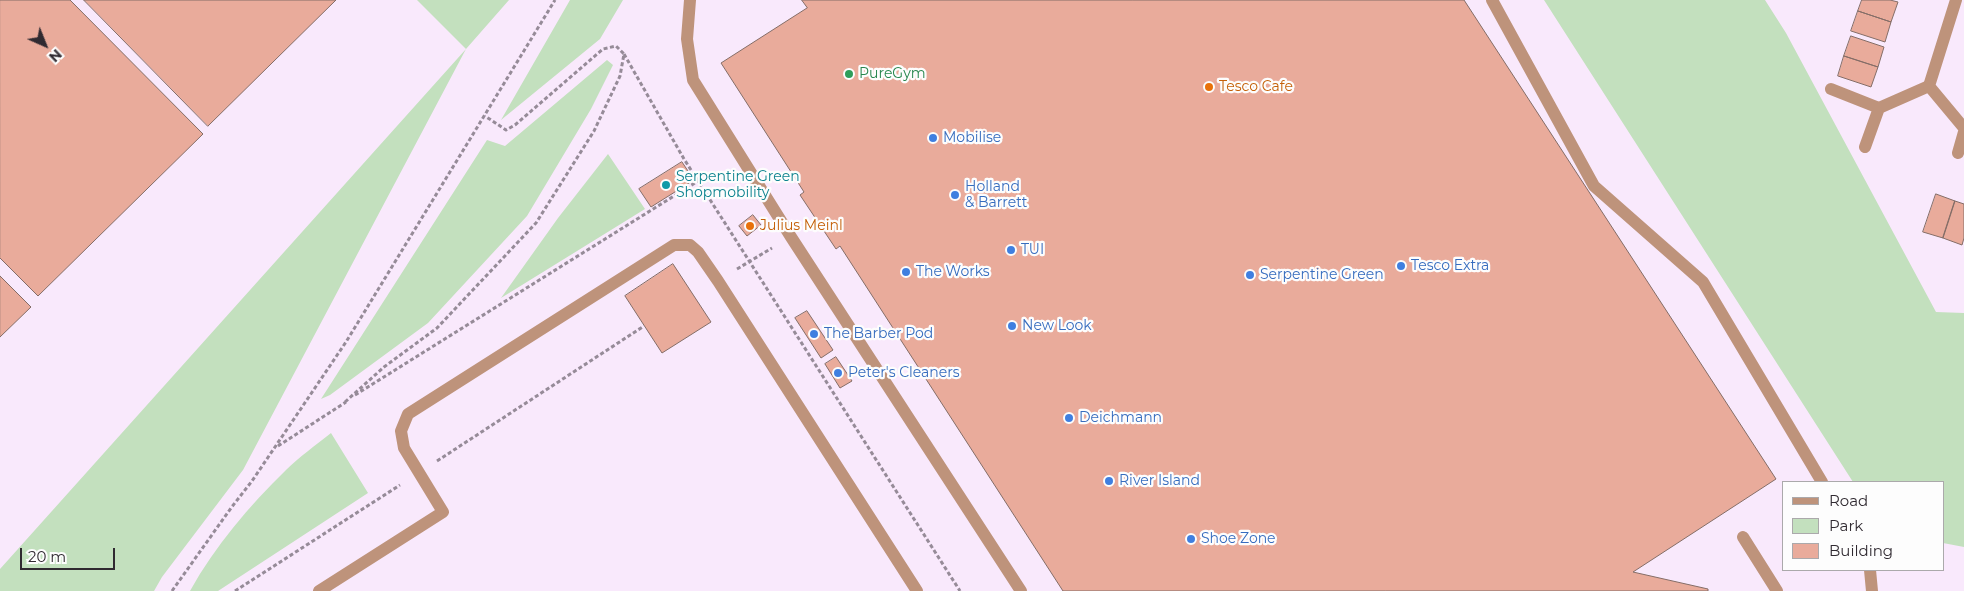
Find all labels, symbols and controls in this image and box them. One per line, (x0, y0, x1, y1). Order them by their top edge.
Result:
north arrow (20, 20, 70, 70)
text: N (45, 45, 66, 66)
place label: PureGym (859, 66, 926, 82)
marker: PureGym (843, 68, 855, 80)
place label: Tesco Cafe (1219, 79, 1293, 95)
marker: Tesco Cafe (1203, 81, 1215, 93)
place label: Mobilise (943, 130, 1001, 146)
marker: Mobilise (927, 132, 939, 144)
place label: Serpentine Green Shopmobility (676, 169, 800, 202)
marker: Serpentine Green Shopmobility (660, 179, 672, 191)
place label: Holland & Barrett (965, 179, 1027, 212)
marker: Holland & Barrett (949, 189, 961, 201)
place label: Julius Meinl (760, 218, 843, 234)
marker: Julius Meinl (744, 220, 756, 232)
place label: TUI (1021, 242, 1044, 258)
marker: TUI (1005, 244, 1017, 256)
place label: Tesco Extra (1411, 258, 1489, 274)
marker: Tesco Extra (1395, 260, 1407, 272)
place label: The Works (916, 264, 990, 280)
marker: The Works (900, 266, 912, 278)
place label: Serpentine Green (1260, 267, 1384, 283)
marker: Serpentine Green (1244, 269, 1256, 281)
place label: New Look (1022, 318, 1092, 334)
marker: New Look (1006, 320, 1018, 332)
place label: The Barber Pod (824, 326, 933, 342)
marker: The Barber Pod (808, 328, 820, 340)
place label: Peter's Cleaners (848, 365, 960, 381)
marker: Peter's Cleaners (832, 367, 844, 379)
place label: Deichmann (1079, 410, 1162, 426)
marker: Deichmann (1063, 412, 1075, 424)
place label: River Island (1119, 473, 1200, 489)
marker: River Island (1103, 475, 1115, 487)
legend (1782, 481, 1944, 571)
text: Road (1829, 491, 1868, 510)
text: Park (1829, 516, 1863, 535)
place label: Shoe Zone (1201, 531, 1276, 547)
marker: Shoe Zone (1185, 533, 1197, 545)
scale bar (22, 538, 118, 570)
text: Building (1829, 541, 1893, 560)
text: 20 m (28, 547, 66, 566)

